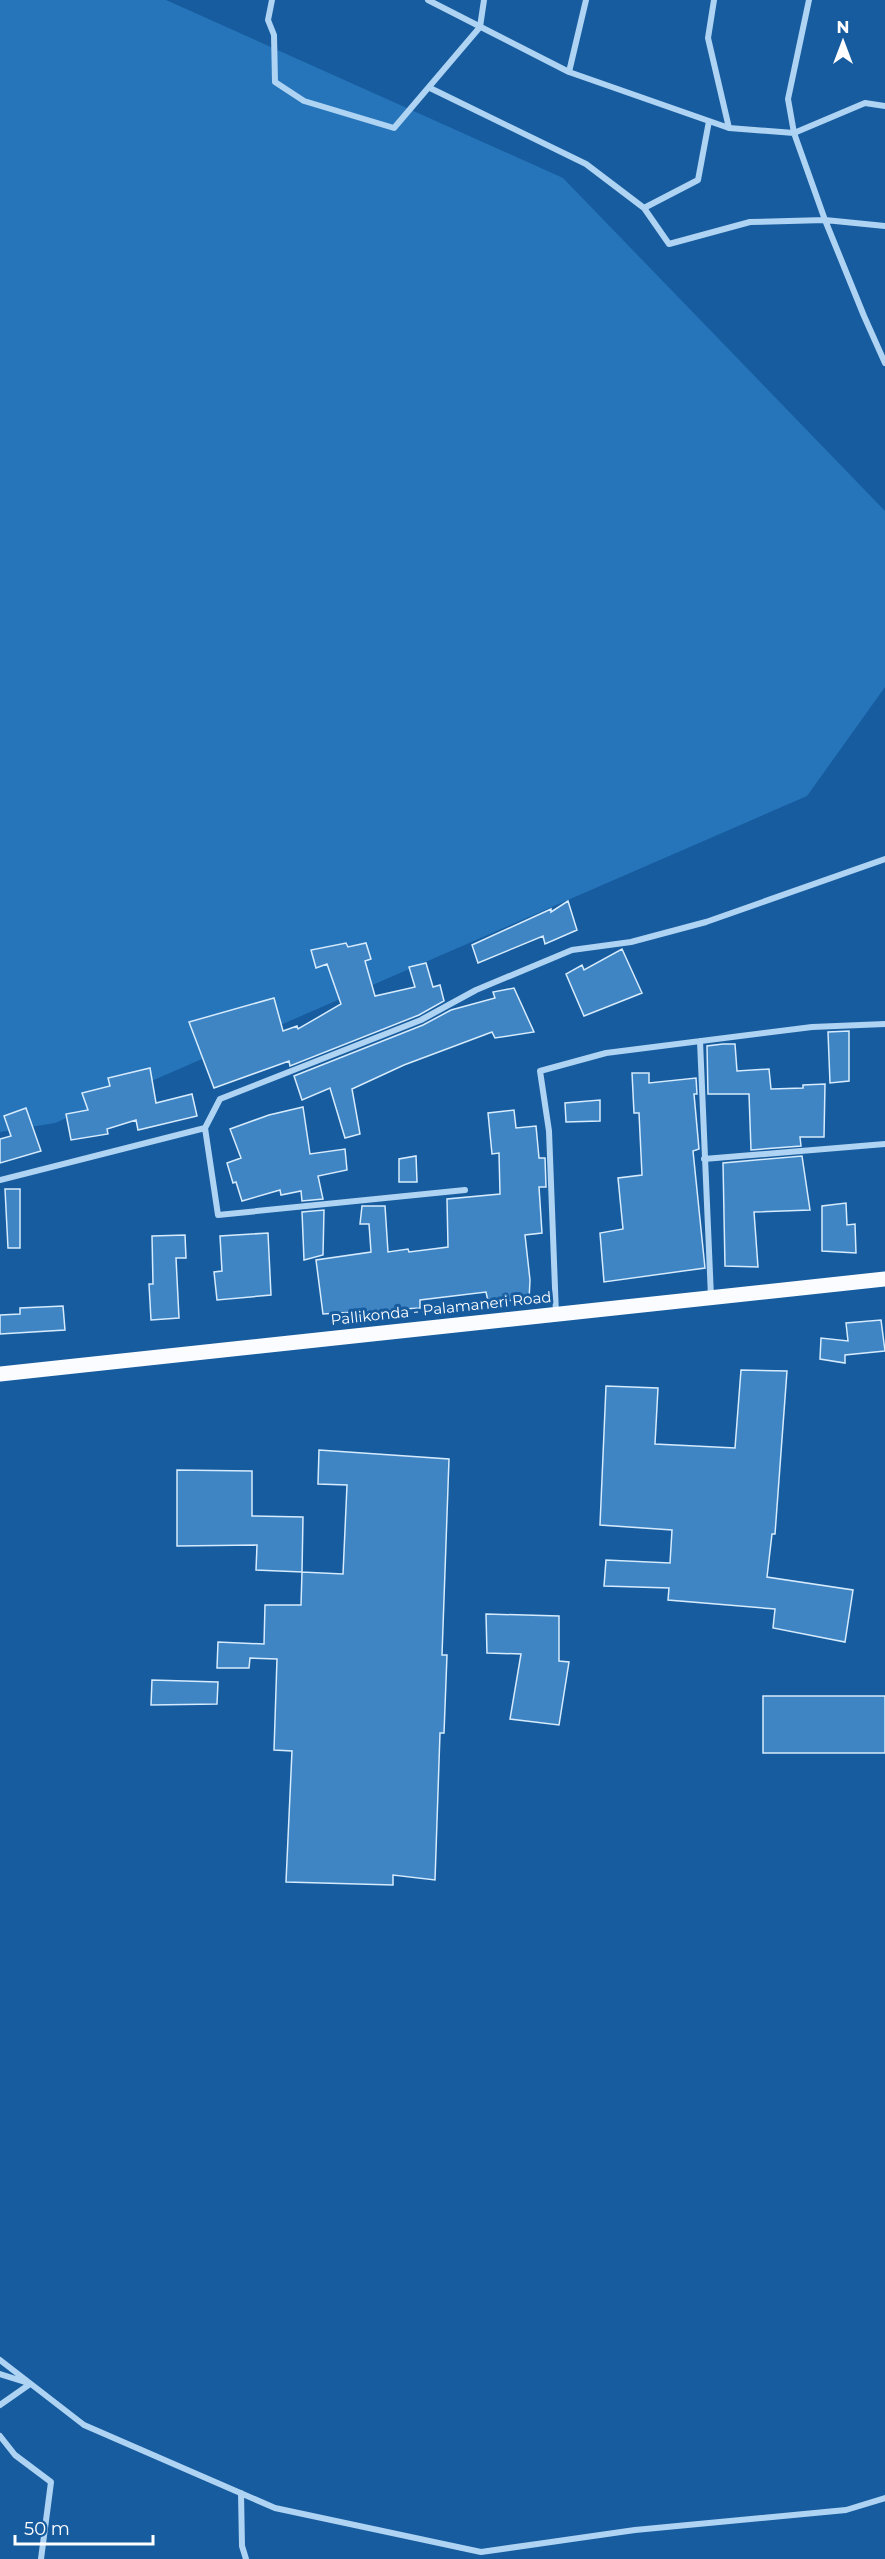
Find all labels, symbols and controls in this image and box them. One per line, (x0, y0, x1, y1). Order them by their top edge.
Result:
north arrow (813, 12, 873, 72)
text: N (837, 18, 849, 37)
street label: Pallikonda - Palamaneri Road (330, 1287, 552, 1329)
scale bar (15, 2508, 153, 2546)
text: 50 m (24, 2518, 70, 2540)

